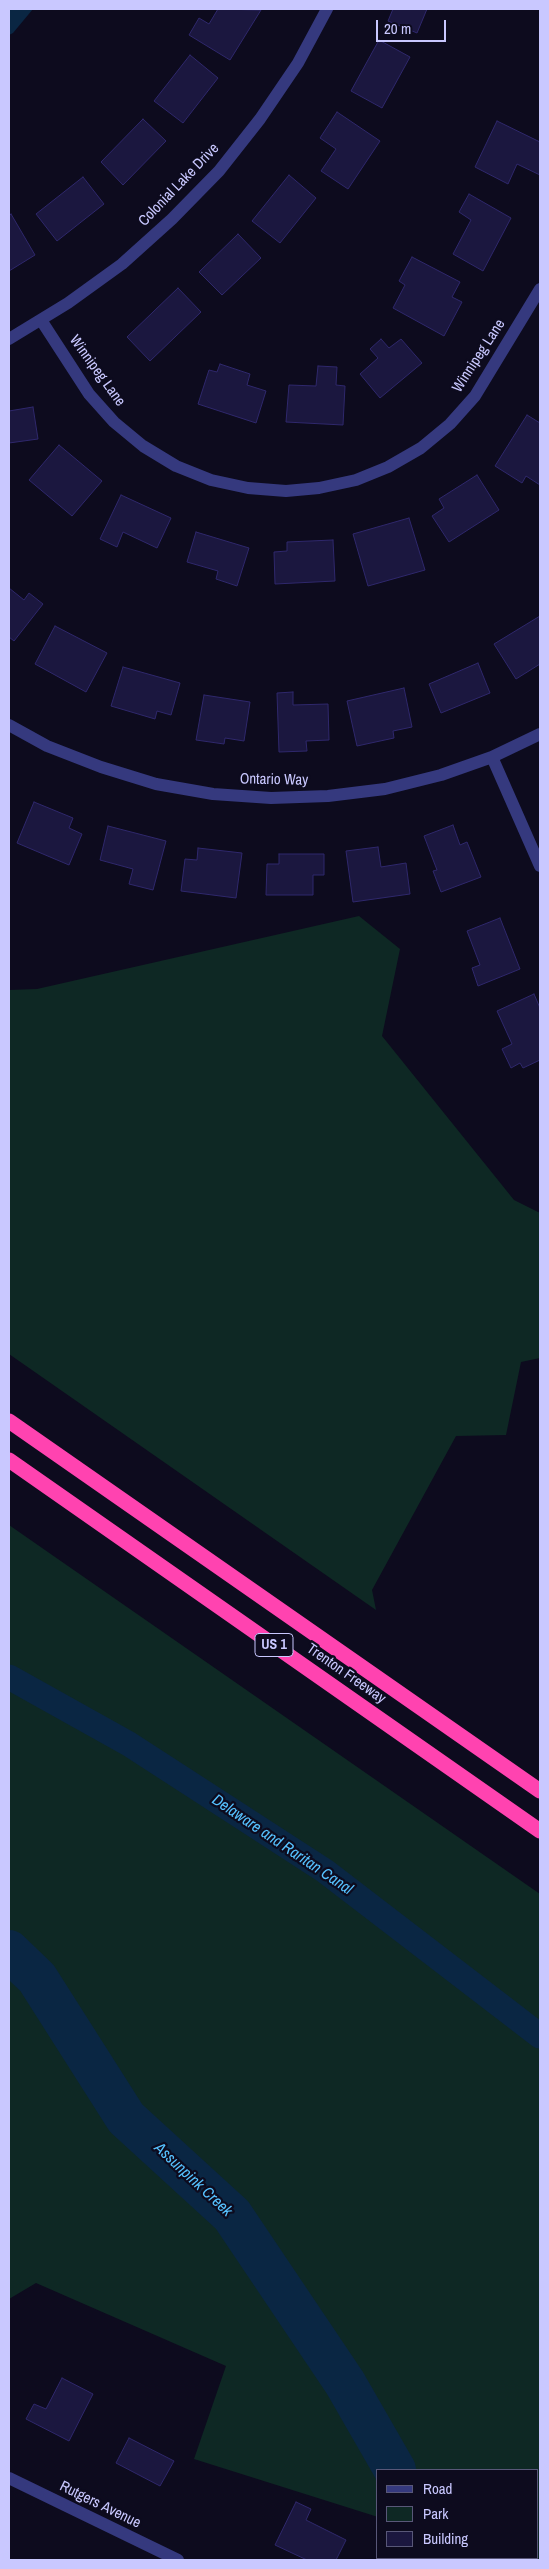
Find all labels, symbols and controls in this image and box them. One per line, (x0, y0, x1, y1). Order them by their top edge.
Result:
scale bar (379, 10, 449, 42)
text: 20 m (384, 18, 411, 39)
street label: Colonial Lake Drive (135, 140, 223, 230)
street label: Winnipeg Lane (449, 316, 509, 396)
street label: Winnipeg Lane (65, 332, 129, 410)
street label: Ontario Way (240, 770, 308, 790)
road number: US 1 (255, 1634, 293, 1656)
street label: Trenton Freeway (303, 1640, 389, 1708)
water label: Delaware and Raritan Canal (208, 1791, 356, 1899)
water label: Assunpink Creek (150, 2139, 236, 2221)
legend (376, 2469, 539, 2559)
street label: Rutgers Avenue (57, 2478, 143, 2532)
text: Road (423, 2478, 452, 2499)
text: Park (423, 2503, 448, 2524)
text: Building (423, 2528, 468, 2549)

